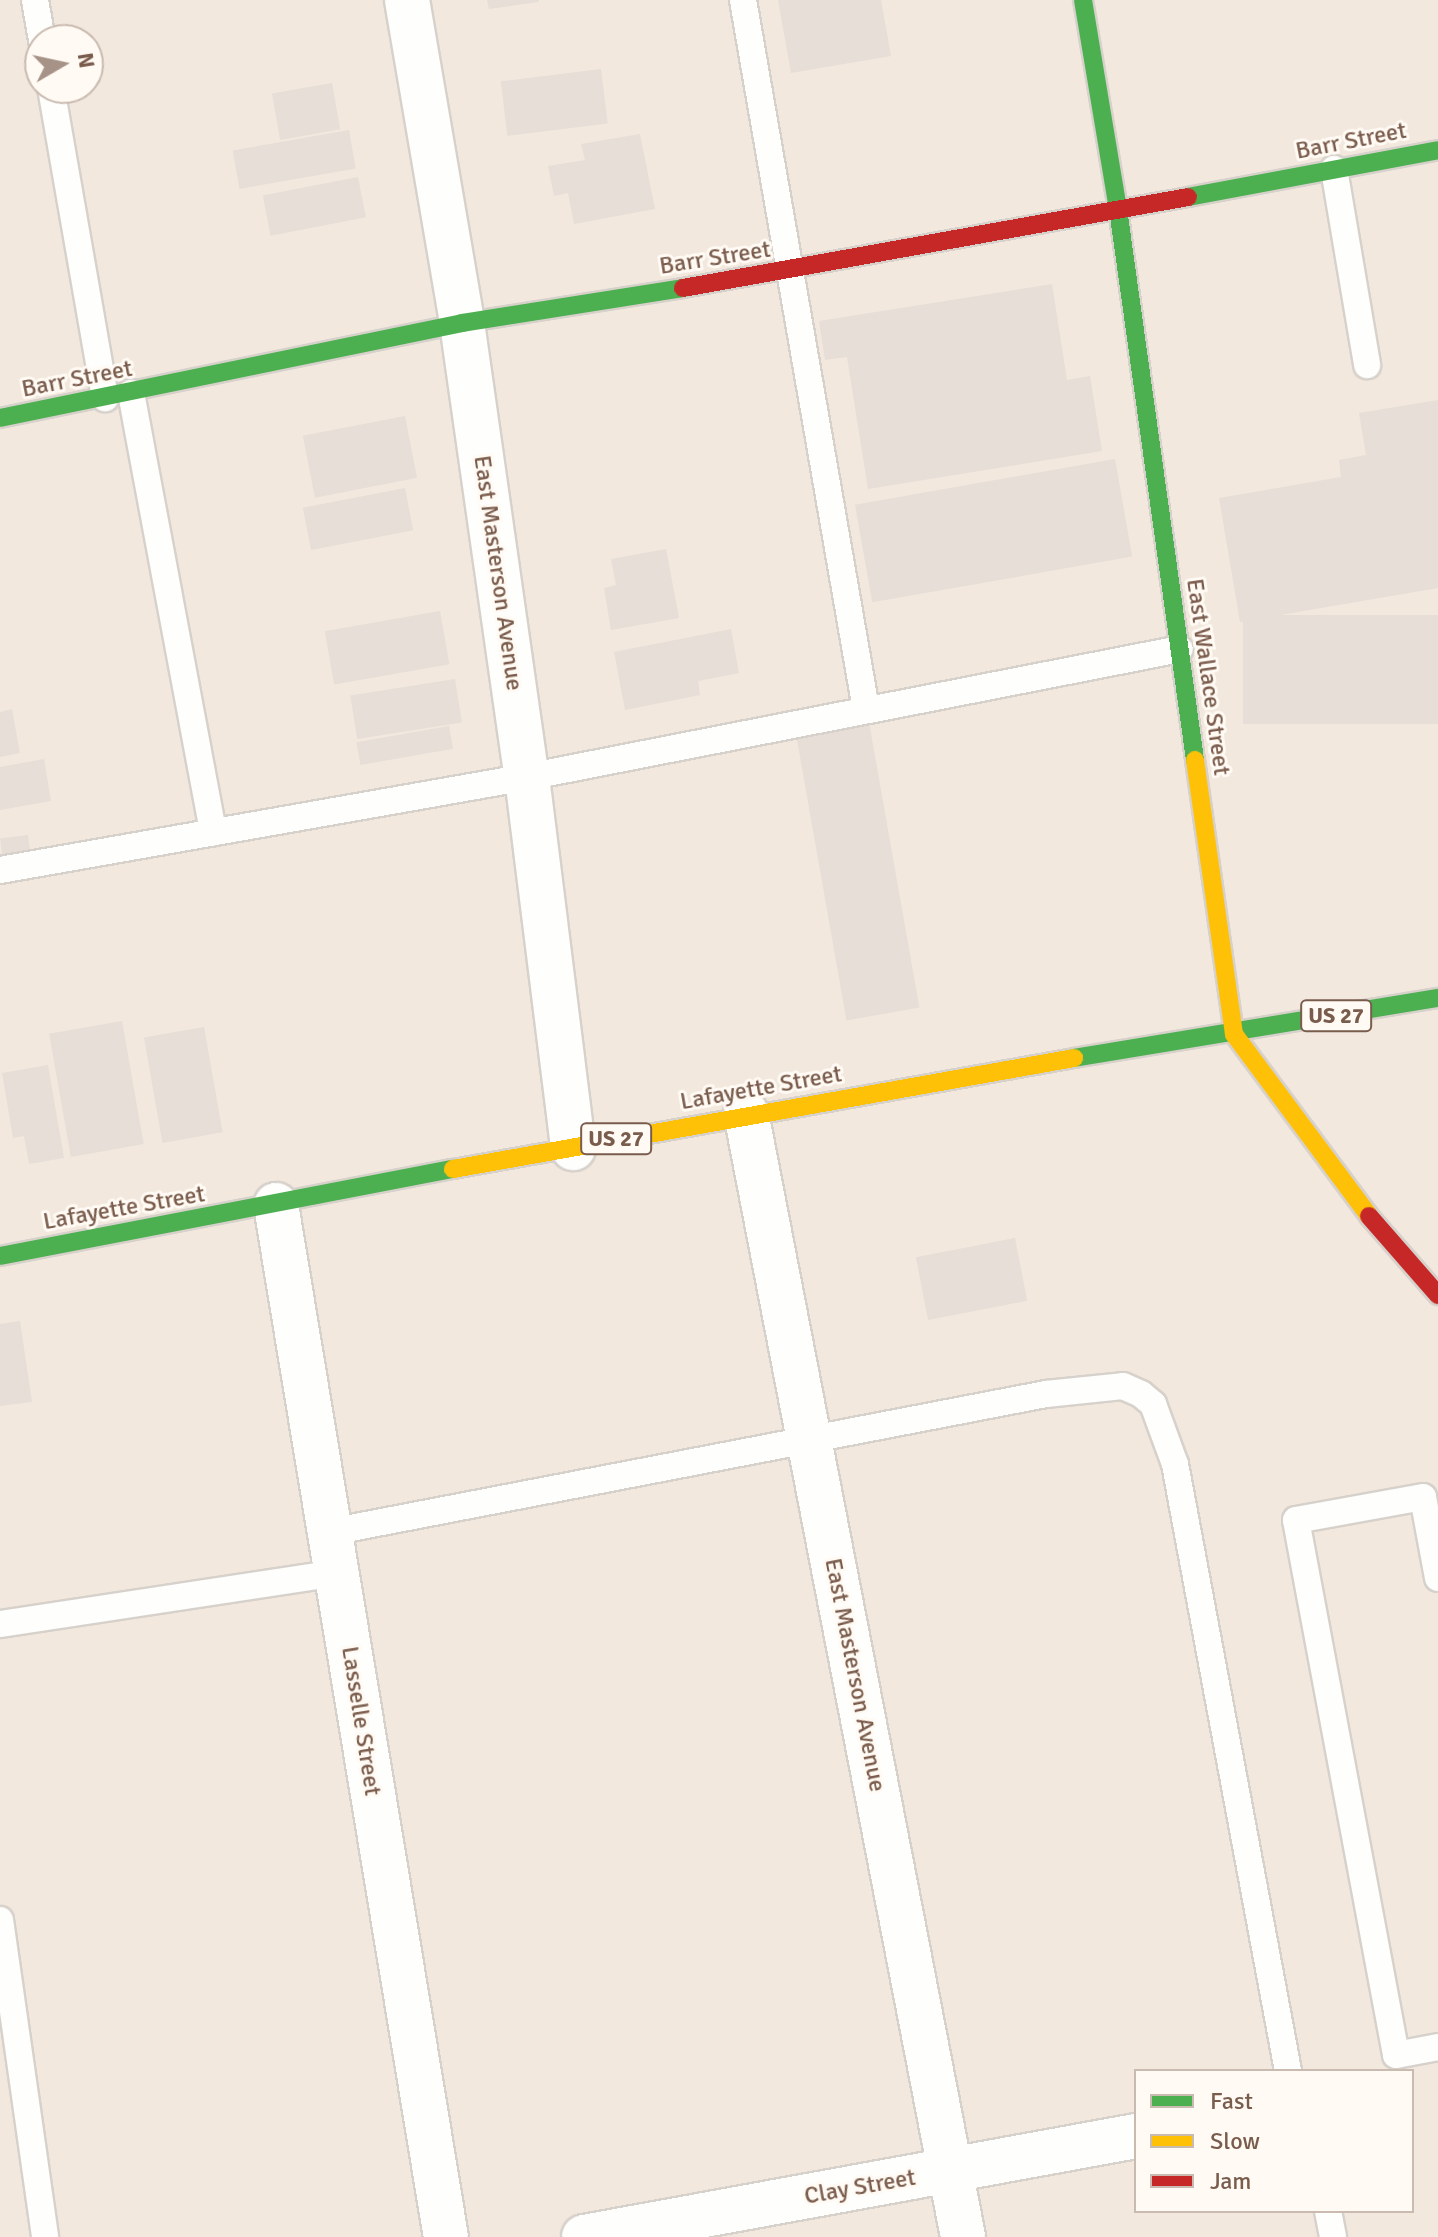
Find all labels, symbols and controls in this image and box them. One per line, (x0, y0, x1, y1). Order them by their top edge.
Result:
north arrow (24, 24, 104, 104)
text: N (72, 51, 101, 70)
street label: Barr Street (1293, 116, 1409, 166)
street label: Barr Street (657, 235, 773, 281)
street label: Barr Street (19, 354, 135, 404)
street label: East Masterson Avenue (467, 454, 529, 692)
street label: East Wallace Street (1180, 577, 1236, 777)
road number: US 27 (1300, 998, 1372, 1034)
street label: Lafayette Street (678, 1060, 844, 1116)
road number: US 27 (580, 1121, 652, 1157)
street label: Lafayette Street (41, 1180, 207, 1236)
street label: East Masterson Avenue (818, 1556, 892, 1794)
street label: Lasselle Street (335, 1644, 387, 1798)
legend (1134, 2069, 1414, 2213)
text: Fast (1210, 2086, 1253, 2116)
text: Slow (1210, 2126, 1260, 2156)
street label: Clay Street (802, 2163, 918, 2211)
text: Jam (1210, 2166, 1251, 2196)

